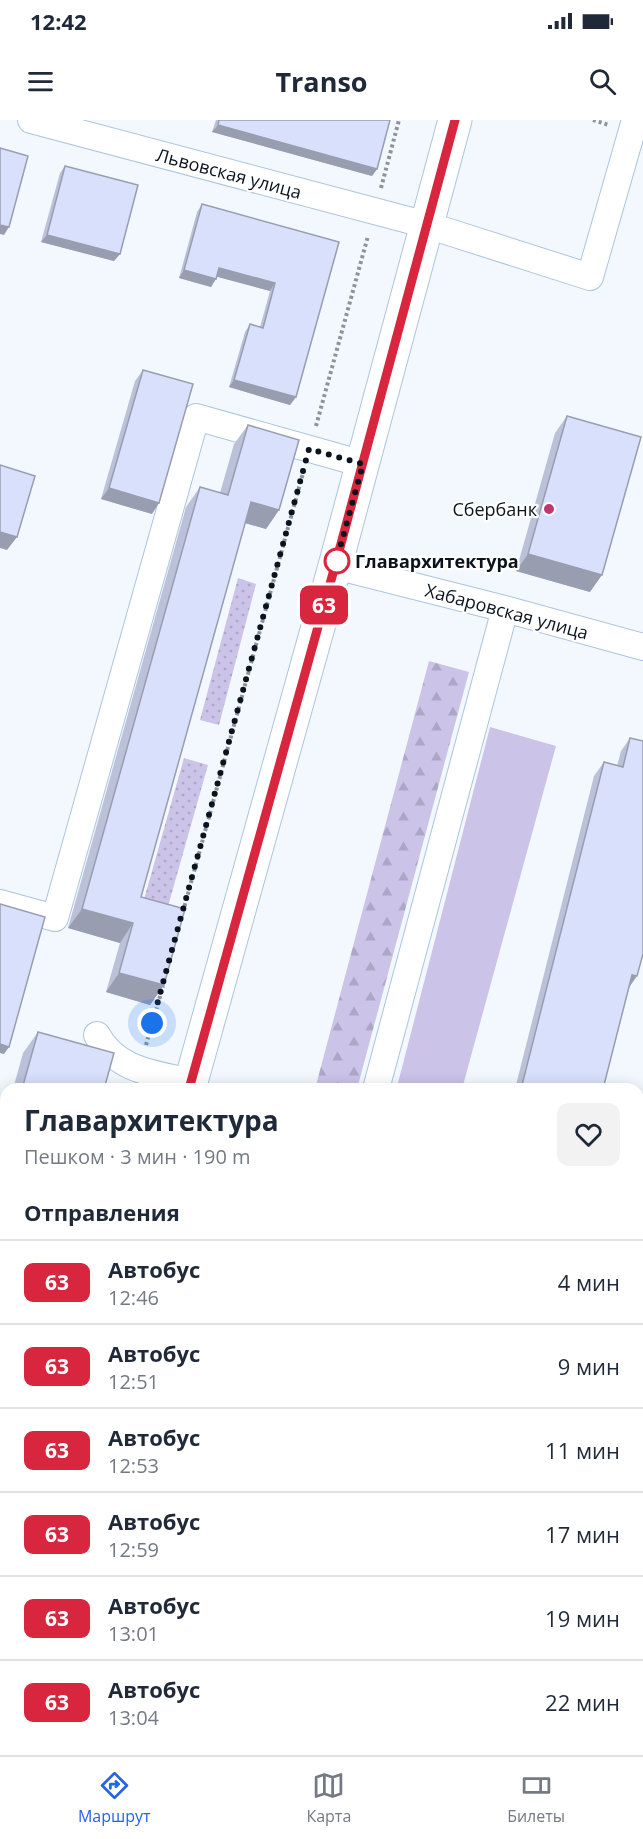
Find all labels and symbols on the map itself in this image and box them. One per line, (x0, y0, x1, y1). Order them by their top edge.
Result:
street label: Львовская улица (154, 142, 304, 204)
place label: Сбербанк (452, 497, 538, 521)
marker: Сбербанк (542, 502, 556, 516)
marker: Главархитектура (324, 548, 350, 574)
place label: Главархитектура (355, 549, 519, 573)
street label: Хабаровская улица (423, 578, 591, 644)
line badge: 63 (297, 586, 351, 624)
your location (137, 1008, 167, 1038)

